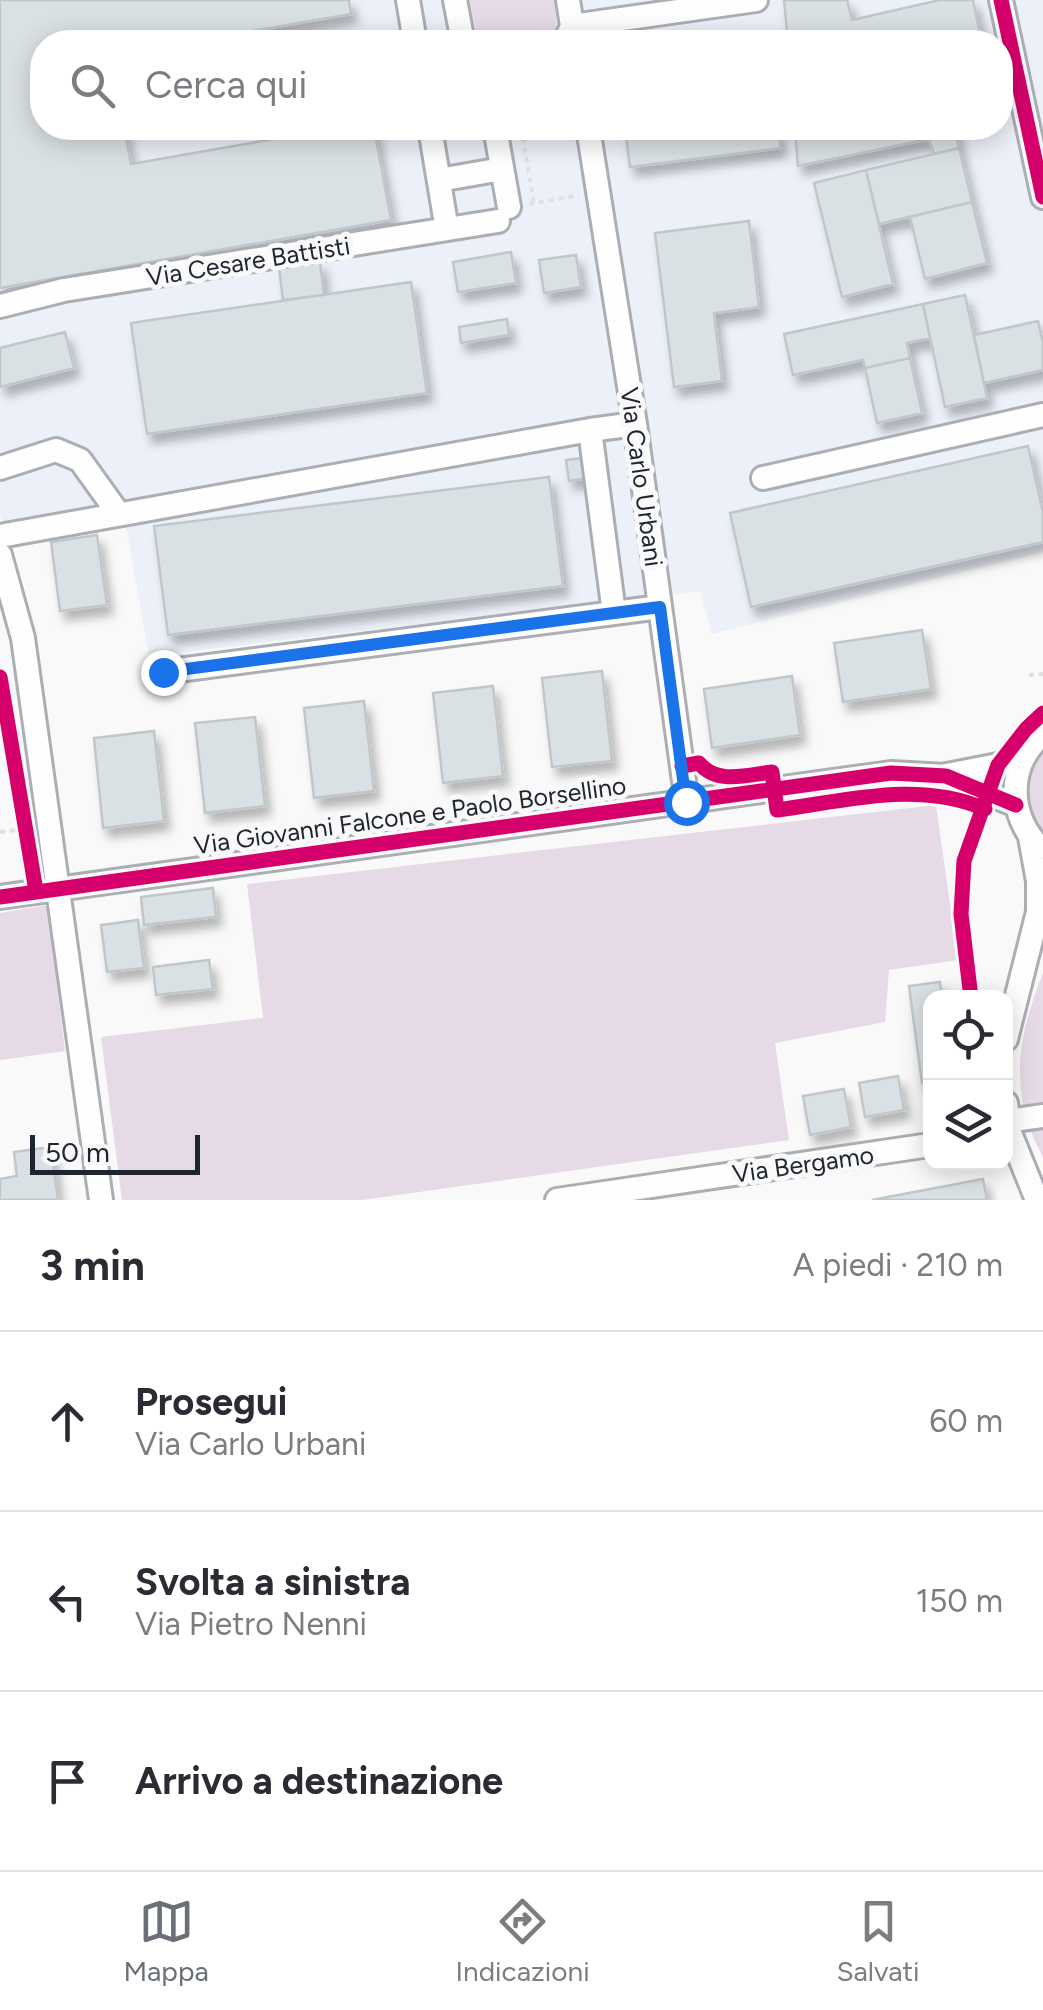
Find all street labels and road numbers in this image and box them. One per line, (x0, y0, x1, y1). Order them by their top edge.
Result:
street label: Via Cesare Battisti (144, 230, 352, 292)
street label: Via Carlo Urbani (615, 385, 669, 569)
street label: Via Giovanni Falcone e Paolo Borsellino (192, 770, 628, 860)
street label: Via Bergamo (730, 1139, 876, 1189)

